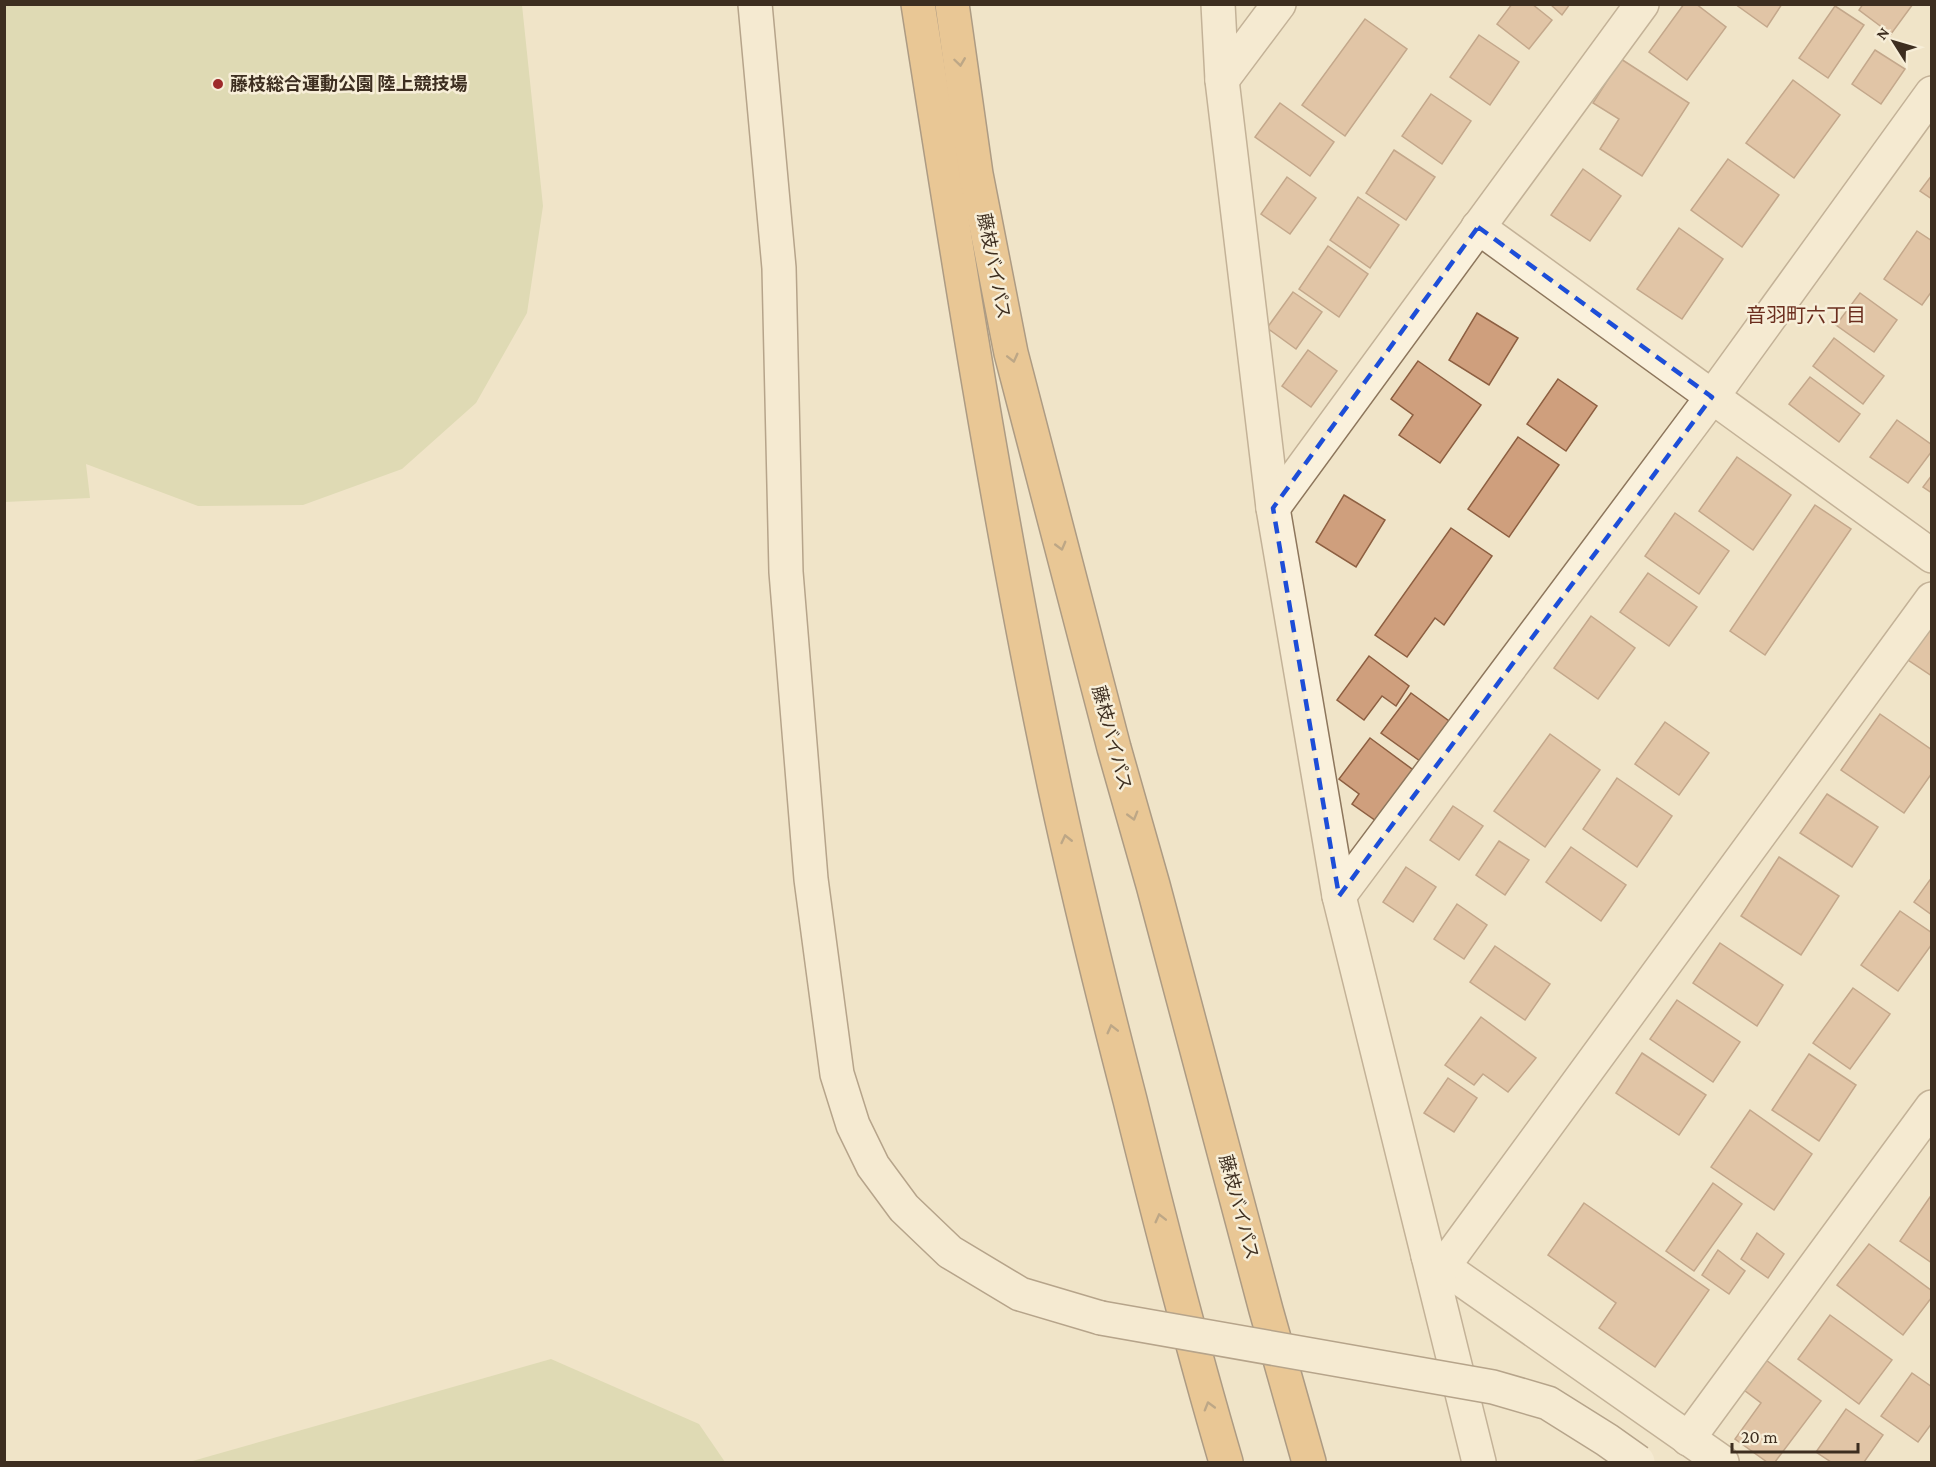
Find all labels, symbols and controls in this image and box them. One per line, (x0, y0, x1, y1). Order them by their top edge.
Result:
north arrow (1864, 12, 1924, 72)
text: N (1872, 24, 1893, 43)
one-way arrow (953, 58, 965, 67)
place label: 藤枝総合運動公園 陸上競技場 (230, 74, 467, 94)
marker: 藤枝総合運動公園 陸上競技場 (211, 77, 225, 91)
street label: 藤枝バイパス (974, 211, 1014, 321)
district label: 音羽町六丁目 (1746, 304, 1866, 326)
one-way arrow (1005, 352, 1018, 362)
one-way arrow (1054, 541, 1067, 551)
street label: 藤枝バイパス (1088, 683, 1136, 793)
one-way arrow (1126, 810, 1138, 821)
one-way arrow (1061, 834, 1074, 844)
one-way arrow (1106, 1024, 1119, 1034)
street label: 藤枝バイパス (1215, 1152, 1263, 1262)
one-way arrow (1154, 1213, 1167, 1223)
one-way arrow (1204, 1401, 1216, 1412)
scale bar (1732, 1416, 1858, 1454)
text: 20 m (1741, 1427, 1778, 1447)

